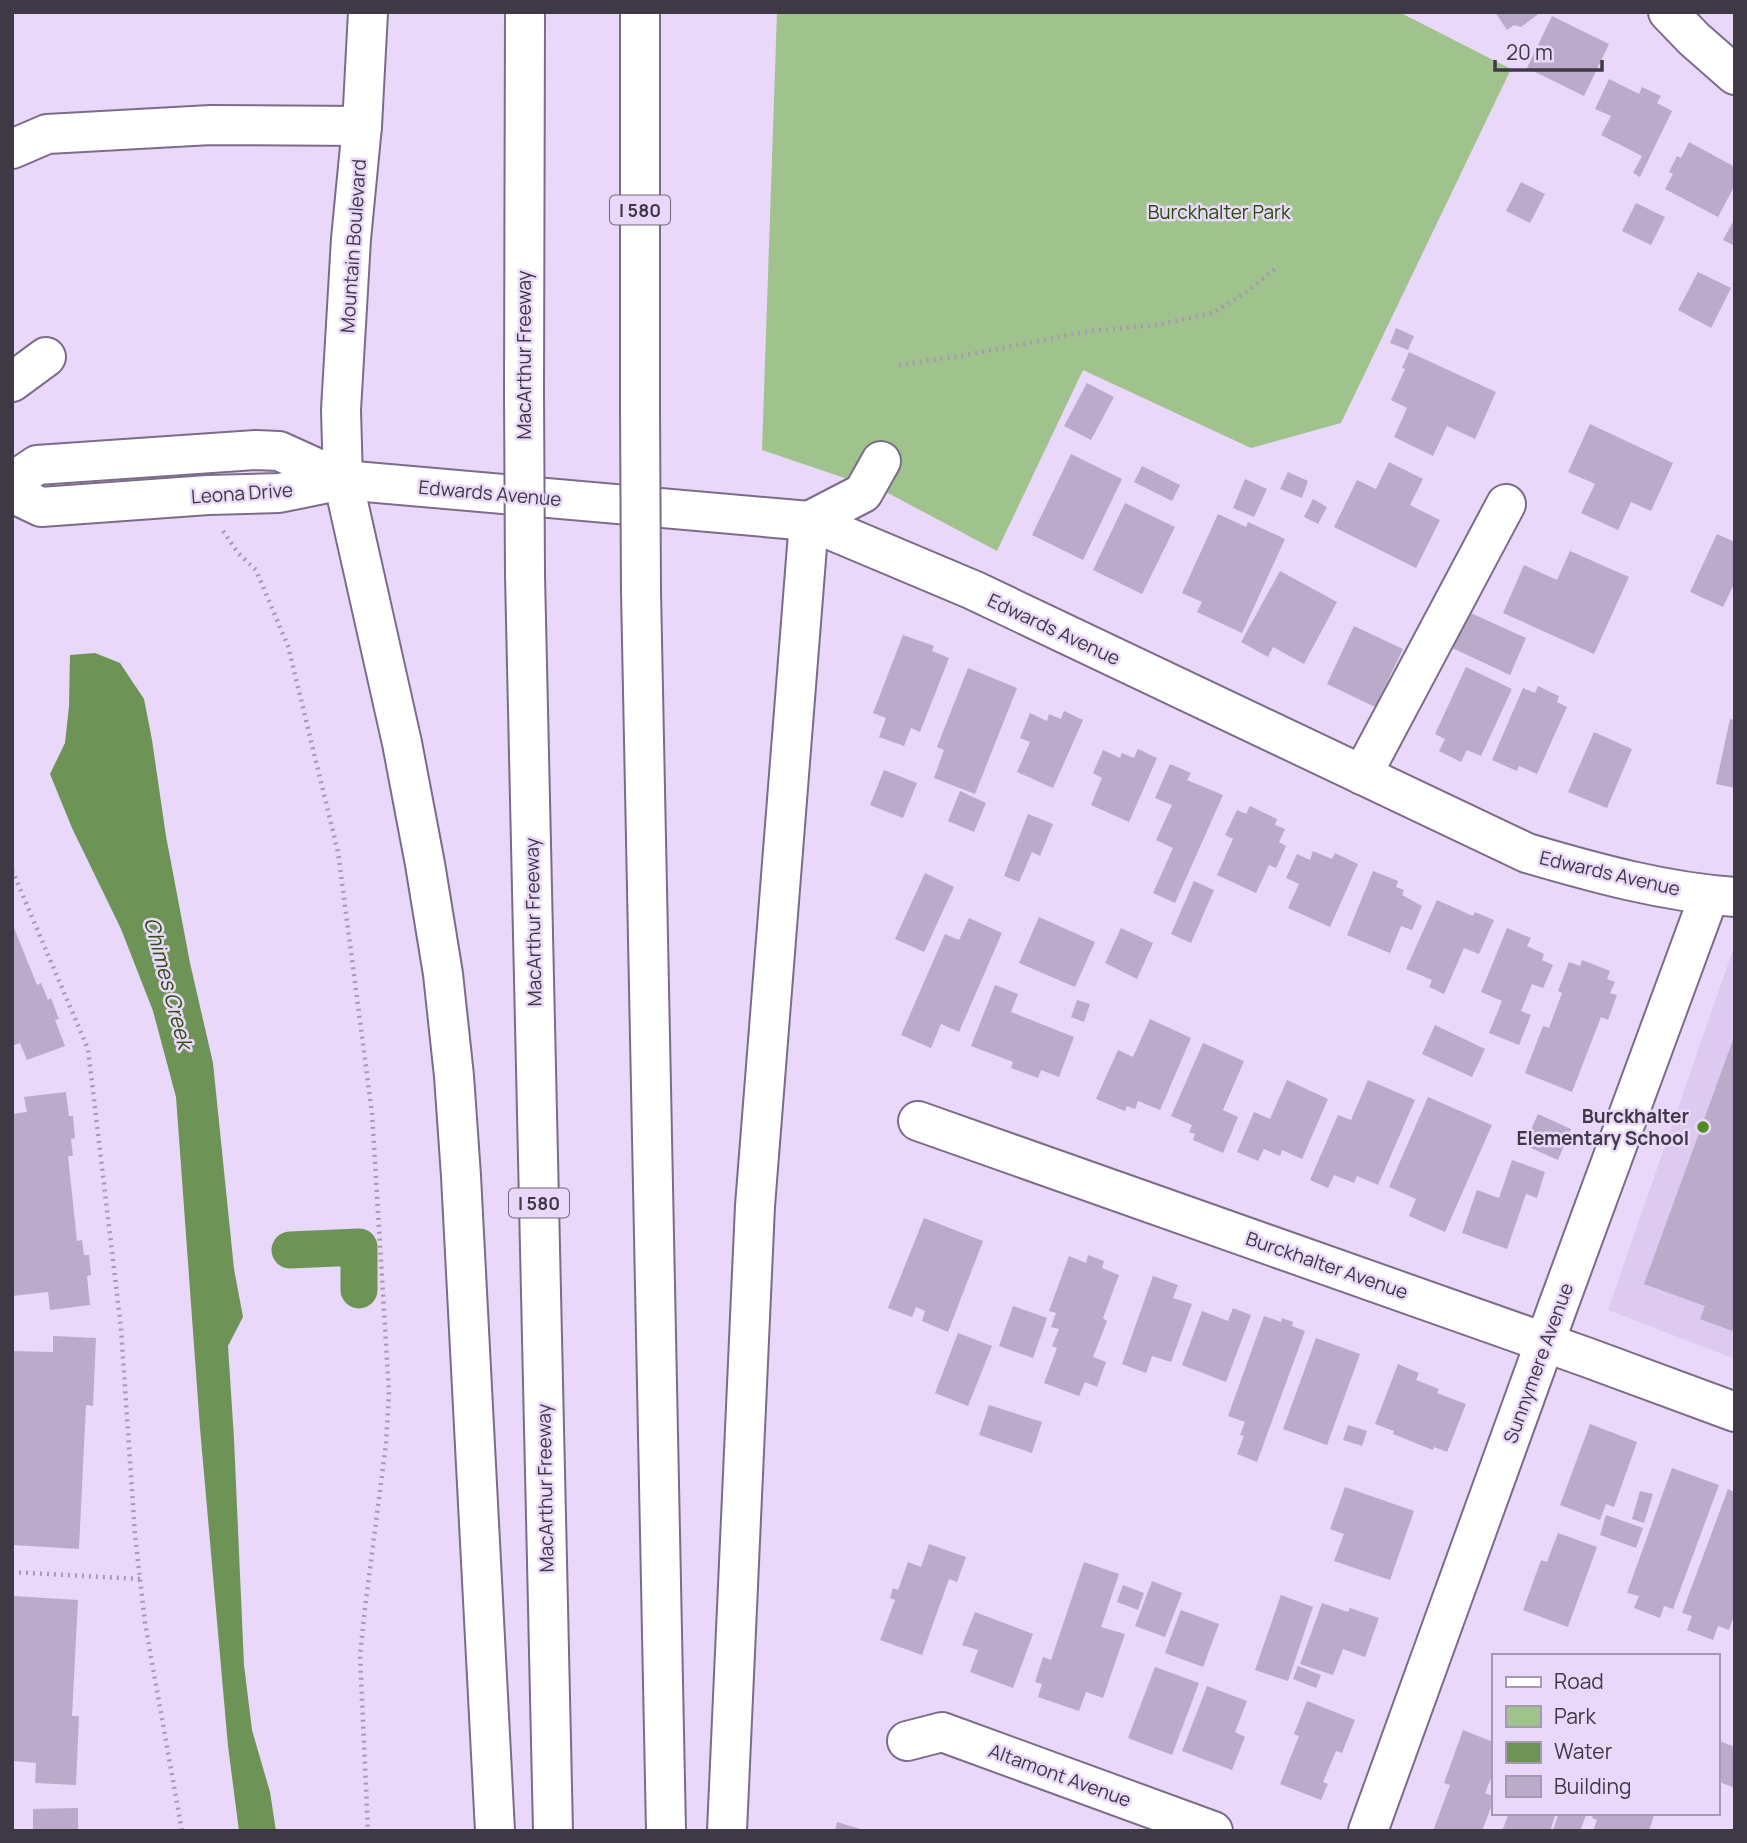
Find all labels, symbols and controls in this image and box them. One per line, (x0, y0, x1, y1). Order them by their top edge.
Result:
scale bar (1495, 28, 1602, 72)
text: 20 m (1506, 38, 1553, 66)
street label: Mountain Boulevard (334, 158, 372, 334)
road number: I 580 (610, 196, 670, 224)
park label: Burckhalter Park (1148, 199, 1291, 225)
street label: MacArthur Freeway (511, 271, 537, 439)
street label: Edwards Avenue (417, 474, 563, 512)
street label: Leona Drive (190, 476, 294, 510)
street label: Edwards Avenue (984, 587, 1124, 671)
street label: MacArthur Freeway (519, 837, 547, 1007)
street label: Edwards Avenue (1537, 844, 1683, 902)
water label: Chimes Creek (138, 914, 201, 1054)
place label: Burckhalter Elementary School (1516, 1103, 1689, 1151)
marker: Burckhalter Elementary School (1695, 1119, 1711, 1135)
road number: I 580 (509, 1188, 569, 1218)
street label: Burckhalter Avenue (1242, 1225, 1412, 1305)
street label: Sunnymere Avenue (1497, 1279, 1579, 1447)
street label: MacArthur Freeway (531, 1403, 559, 1573)
legend (1492, 1654, 1719, 1815)
text: Road (1554, 1667, 1604, 1695)
text: Park (1554, 1702, 1596, 1730)
street label: Altamont Avenue (985, 1737, 1135, 1813)
text: Water (1554, 1737, 1613, 1765)
text: Building (1554, 1772, 1631, 1800)

